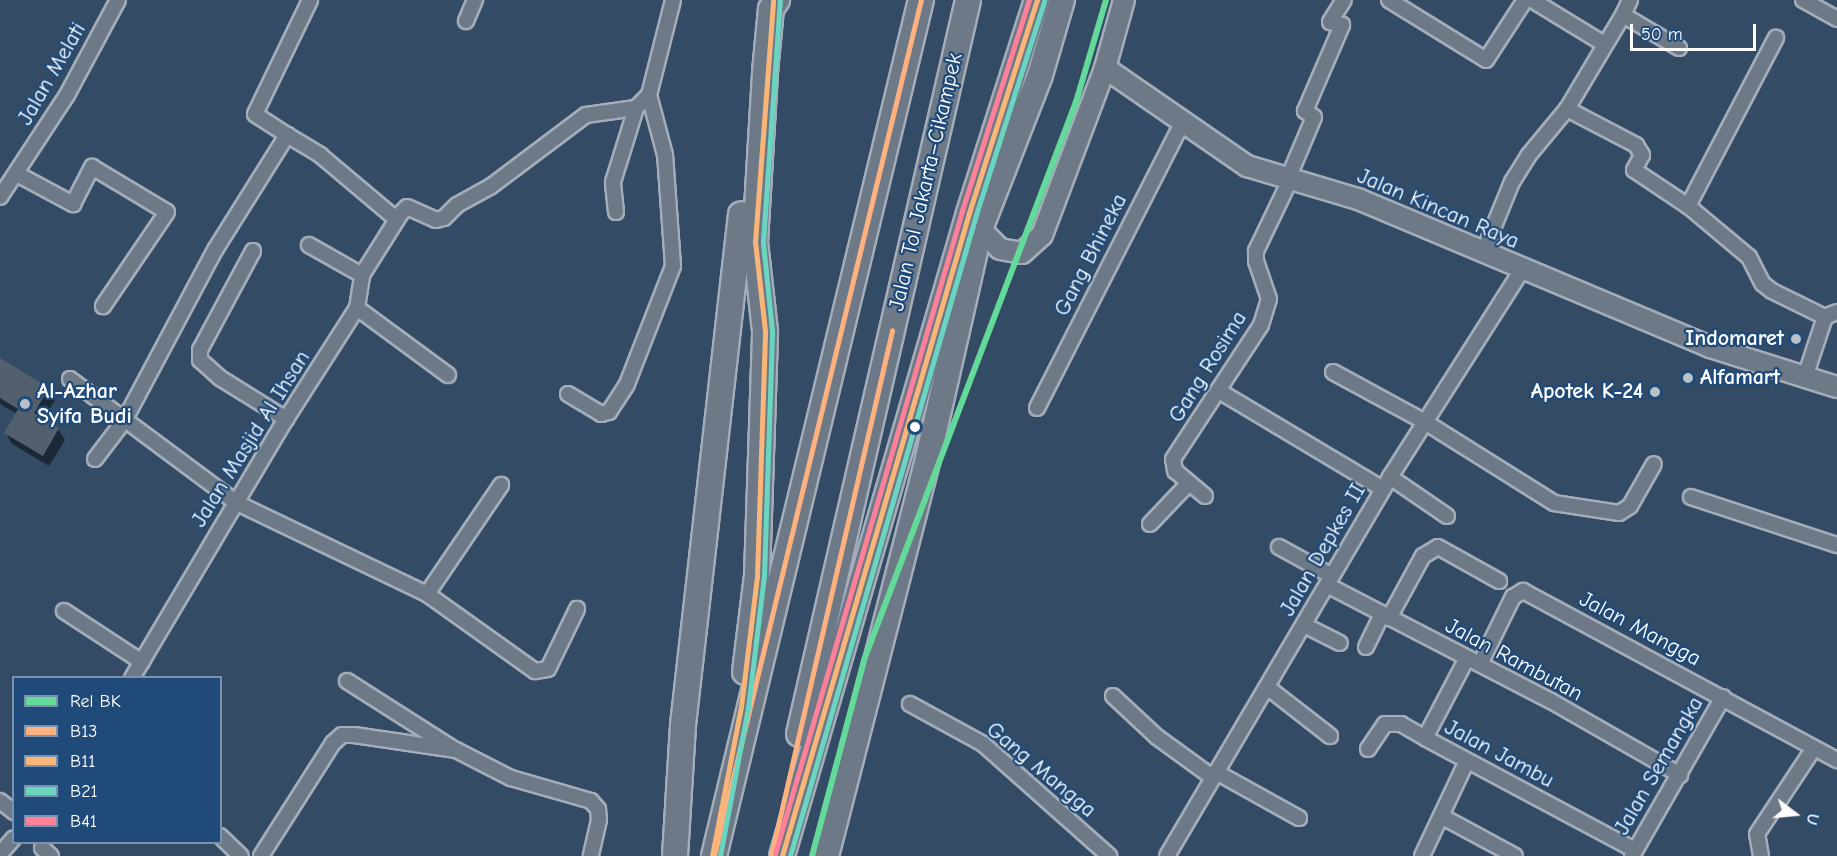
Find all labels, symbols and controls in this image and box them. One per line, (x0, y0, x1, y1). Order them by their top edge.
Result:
scale bar (1633, 12, 1759, 50)
street label: Jalan Melati (12, 18, 92, 130)
text: 50 m (1641, 24, 1683, 45)
street label: Jalan Tol Jakarta–Cikampek (883, 51, 969, 313)
street label: Jalan Kincan Raya (1353, 163, 1523, 255)
street label: Gang Bhineka (1049, 190, 1133, 320)
street label: Gang Rosima (1163, 306, 1253, 428)
place label: Indomaret (1685, 326, 1784, 352)
marker: Indomaret (1789, 332, 1803, 346)
street label: Jalan Masjid Al Ihsan (186, 346, 316, 532)
place label: Alfamart (1700, 365, 1780, 391)
marker: Alfamart (1681, 371, 1695, 385)
place label: Al-Azhar Syifa Budi (37, 378, 132, 430)
place label: Apotek K-24 (1531, 379, 1643, 405)
marker: Apotek K-24 (1648, 385, 1662, 399)
marker: Al-Azhar Syifa Budi (18, 397, 32, 411)
unlabelled marker (909, 421, 921, 433)
street label: Jalan Depkes II (1274, 479, 1372, 621)
street label: Jalan Mangga (1575, 586, 1705, 672)
street label: Jalan Rambutan (1441, 613, 1587, 707)
legend (12, 676, 222, 844)
text: Rel BK (70, 691, 121, 712)
street label: Jalan Semangka (1609, 692, 1709, 840)
street label: Jalan Jambu (1440, 714, 1558, 794)
street label: Gang Mangga (981, 717, 1101, 823)
text: B13 (70, 721, 97, 742)
text: B11 (70, 751, 95, 772)
text: B21 (70, 781, 98, 802)
north arrow (1765, 784, 1825, 844)
text: B41 (70, 811, 97, 832)
text: U (1802, 811, 1822, 827)

